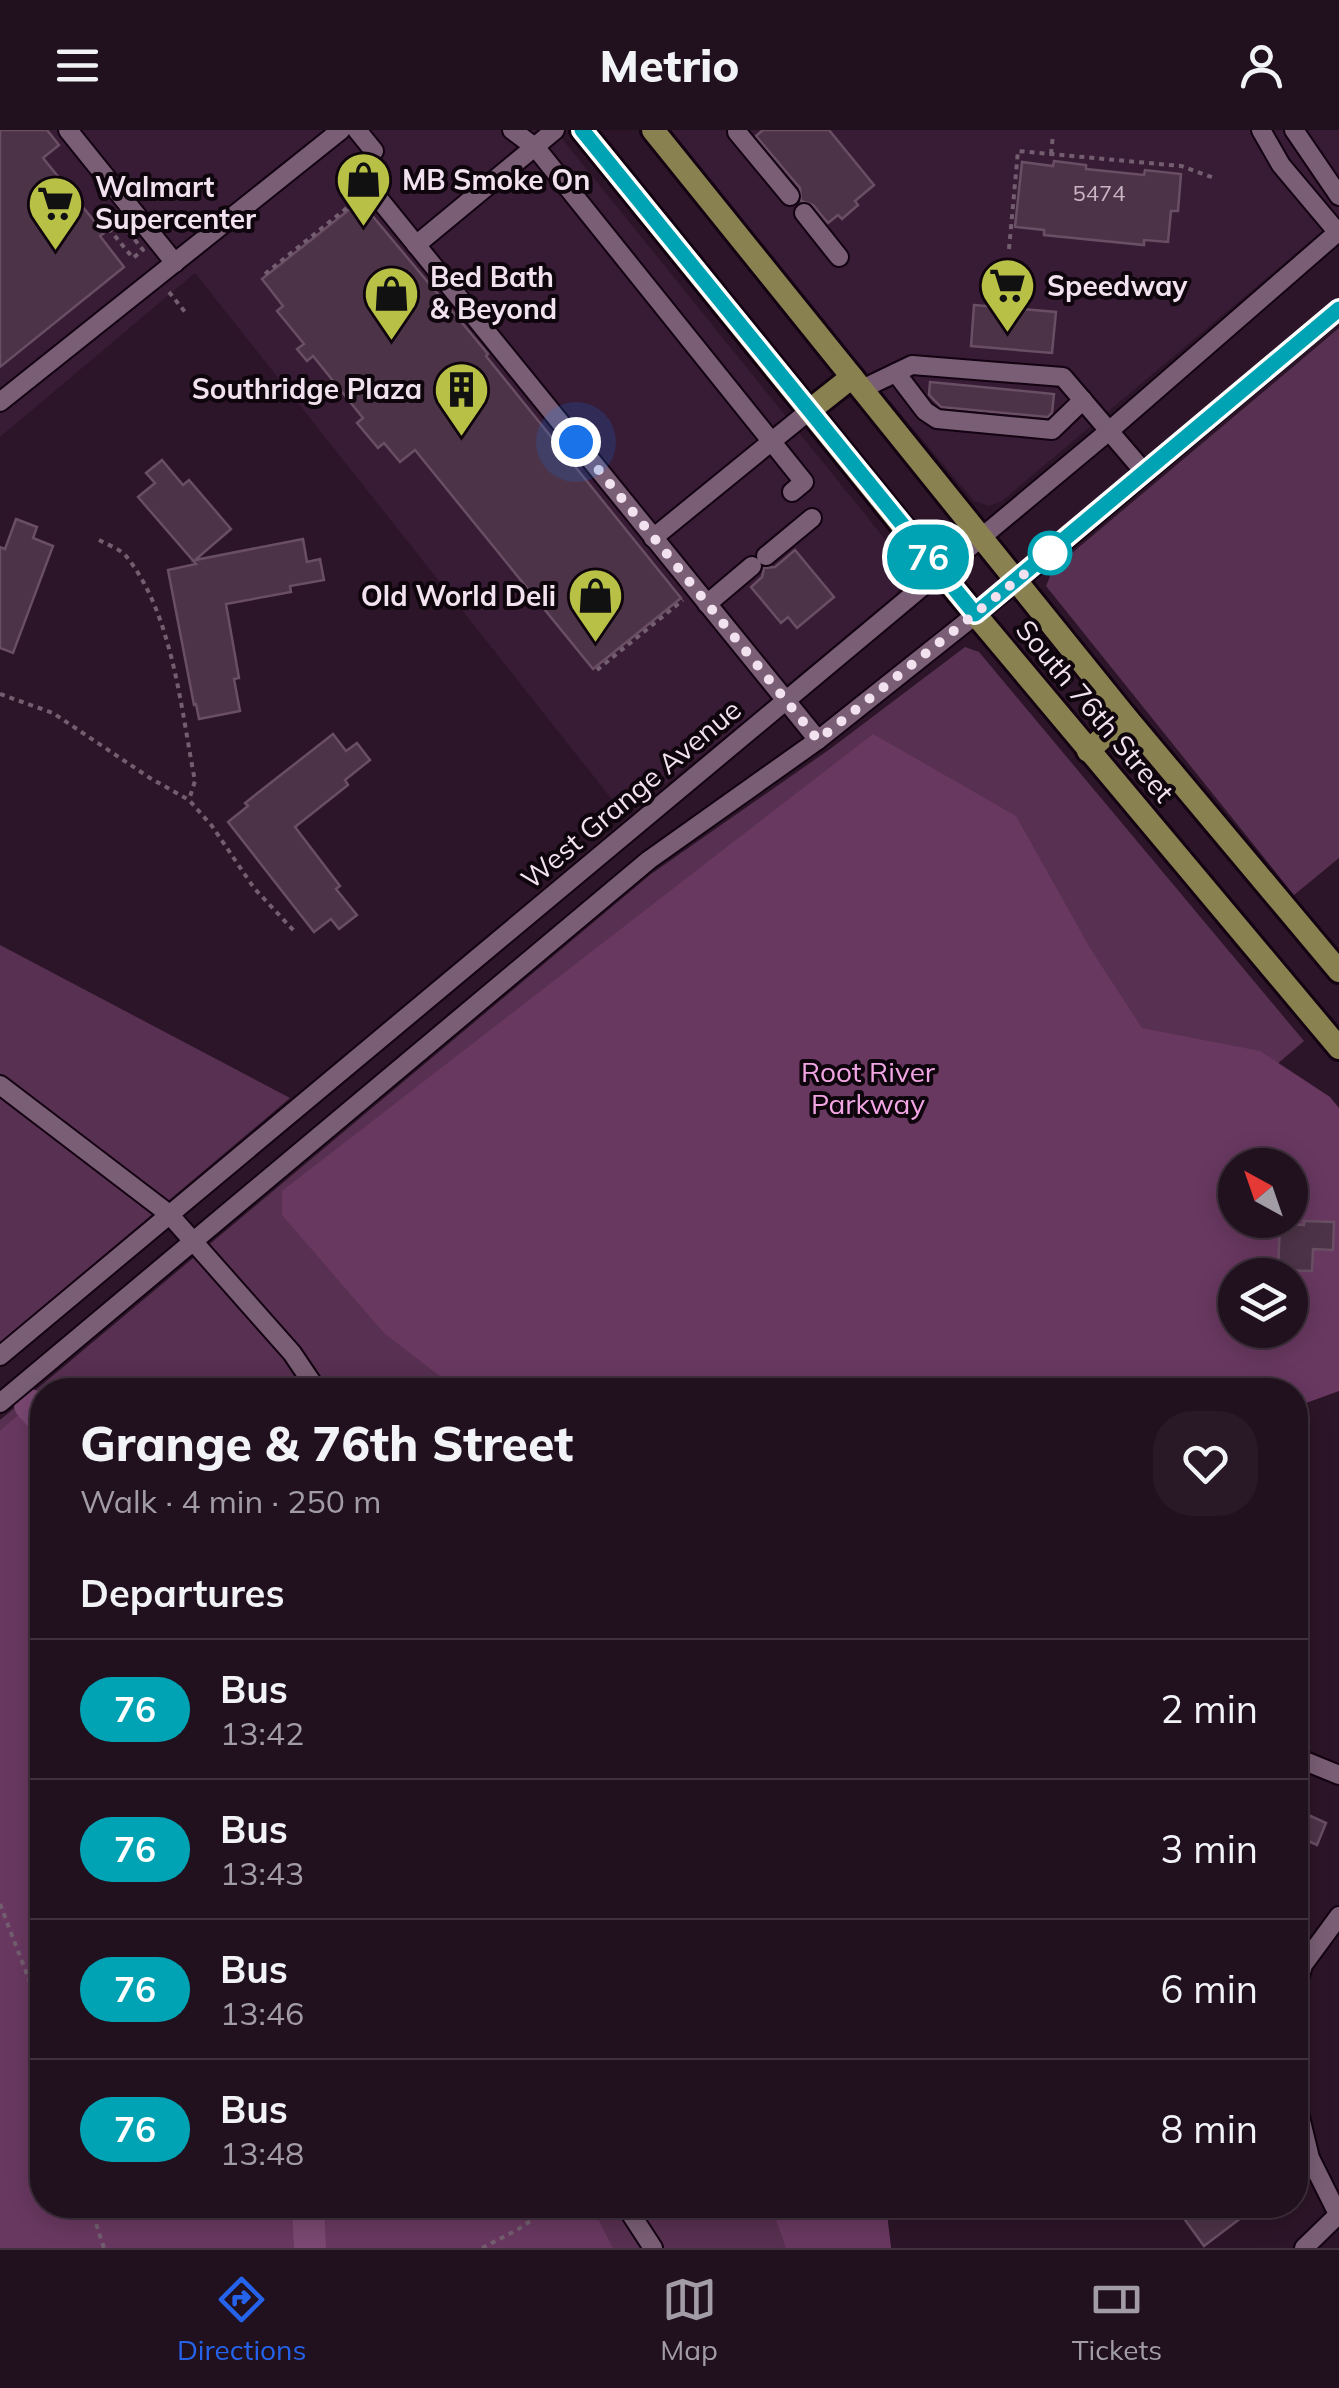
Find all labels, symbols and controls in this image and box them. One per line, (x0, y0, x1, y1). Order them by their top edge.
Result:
text: Metrio (600, 37, 739, 93)
icon: menu (50, 38, 105, 93)
icon: person (1234, 38, 1289, 93)
shop icon: MB Smoke On (333, 150, 393, 229)
place label: MB Smoke On (402, 162, 590, 197)
place label: Walmart Supercenter (95, 169, 256, 236)
supermarket icon: Walmart Supercenter (26, 173, 86, 252)
house number: 5474 (1073, 179, 1125, 207)
supermarket icon: Speedway (978, 256, 1038, 335)
place label: Bed Bath & Beyond (430, 259, 557, 326)
shop icon: Bed Bath & Beyond (361, 263, 421, 342)
place label: Speedway (1047, 268, 1188, 303)
building icon: Southridge Plaza (431, 359, 491, 438)
place label: Southridge Plaza (192, 371, 422, 406)
your location (551, 417, 601, 467)
line badge: 76 (883, 524, 973, 590)
unlabelled marker (1029, 532, 1071, 574)
text: 76 (907, 535, 949, 579)
shop icon: Old World Deli (565, 566, 625, 645)
place label: Old World Deli (361, 578, 556, 613)
street label: South 76th Street (1009, 612, 1182, 809)
street label: West Grange Avenue (514, 691, 748, 896)
park label: Root River Parkway (801, 1054, 936, 1121)
north arrow (1218, 1148, 1308, 1238)
map controls (1218, 1148, 1308, 1348)
button: layers (1218, 1258, 1308, 1348)
button: heart (1153, 1411, 1258, 1516)
text: Grange & 76th Street (80, 1413, 573, 1473)
text: Walk · 4 min · 250 m (80, 1481, 381, 1521)
text: Departures (80, 1569, 284, 1617)
text: Bus (220, 1665, 288, 1713)
text: 2 min (1161, 1685, 1258, 1733)
text: 76 (114, 1687, 156, 1731)
text: 13:42 (220, 1713, 304, 1753)
text: Bus (220, 1805, 288, 1853)
text: 3 min (1161, 1825, 1258, 1873)
text: 76 (114, 1827, 156, 1871)
text: 13:43 (220, 1853, 304, 1893)
text: Bus (220, 1945, 288, 1993)
text: 6 min (1161, 1965, 1258, 2013)
text: 76 (114, 1967, 156, 2011)
text: 13:46 (220, 1993, 304, 2033)
text: Bus (220, 2085, 288, 2133)
text: 8 min (1161, 2105, 1258, 2153)
text: 76 (114, 2107, 156, 2151)
text: 13:48 (220, 2133, 304, 2173)
tab: Directions (177, 2272, 306, 2367)
tab: Map (660, 2272, 718, 2367)
tab: Tickets (1072, 2272, 1162, 2367)

